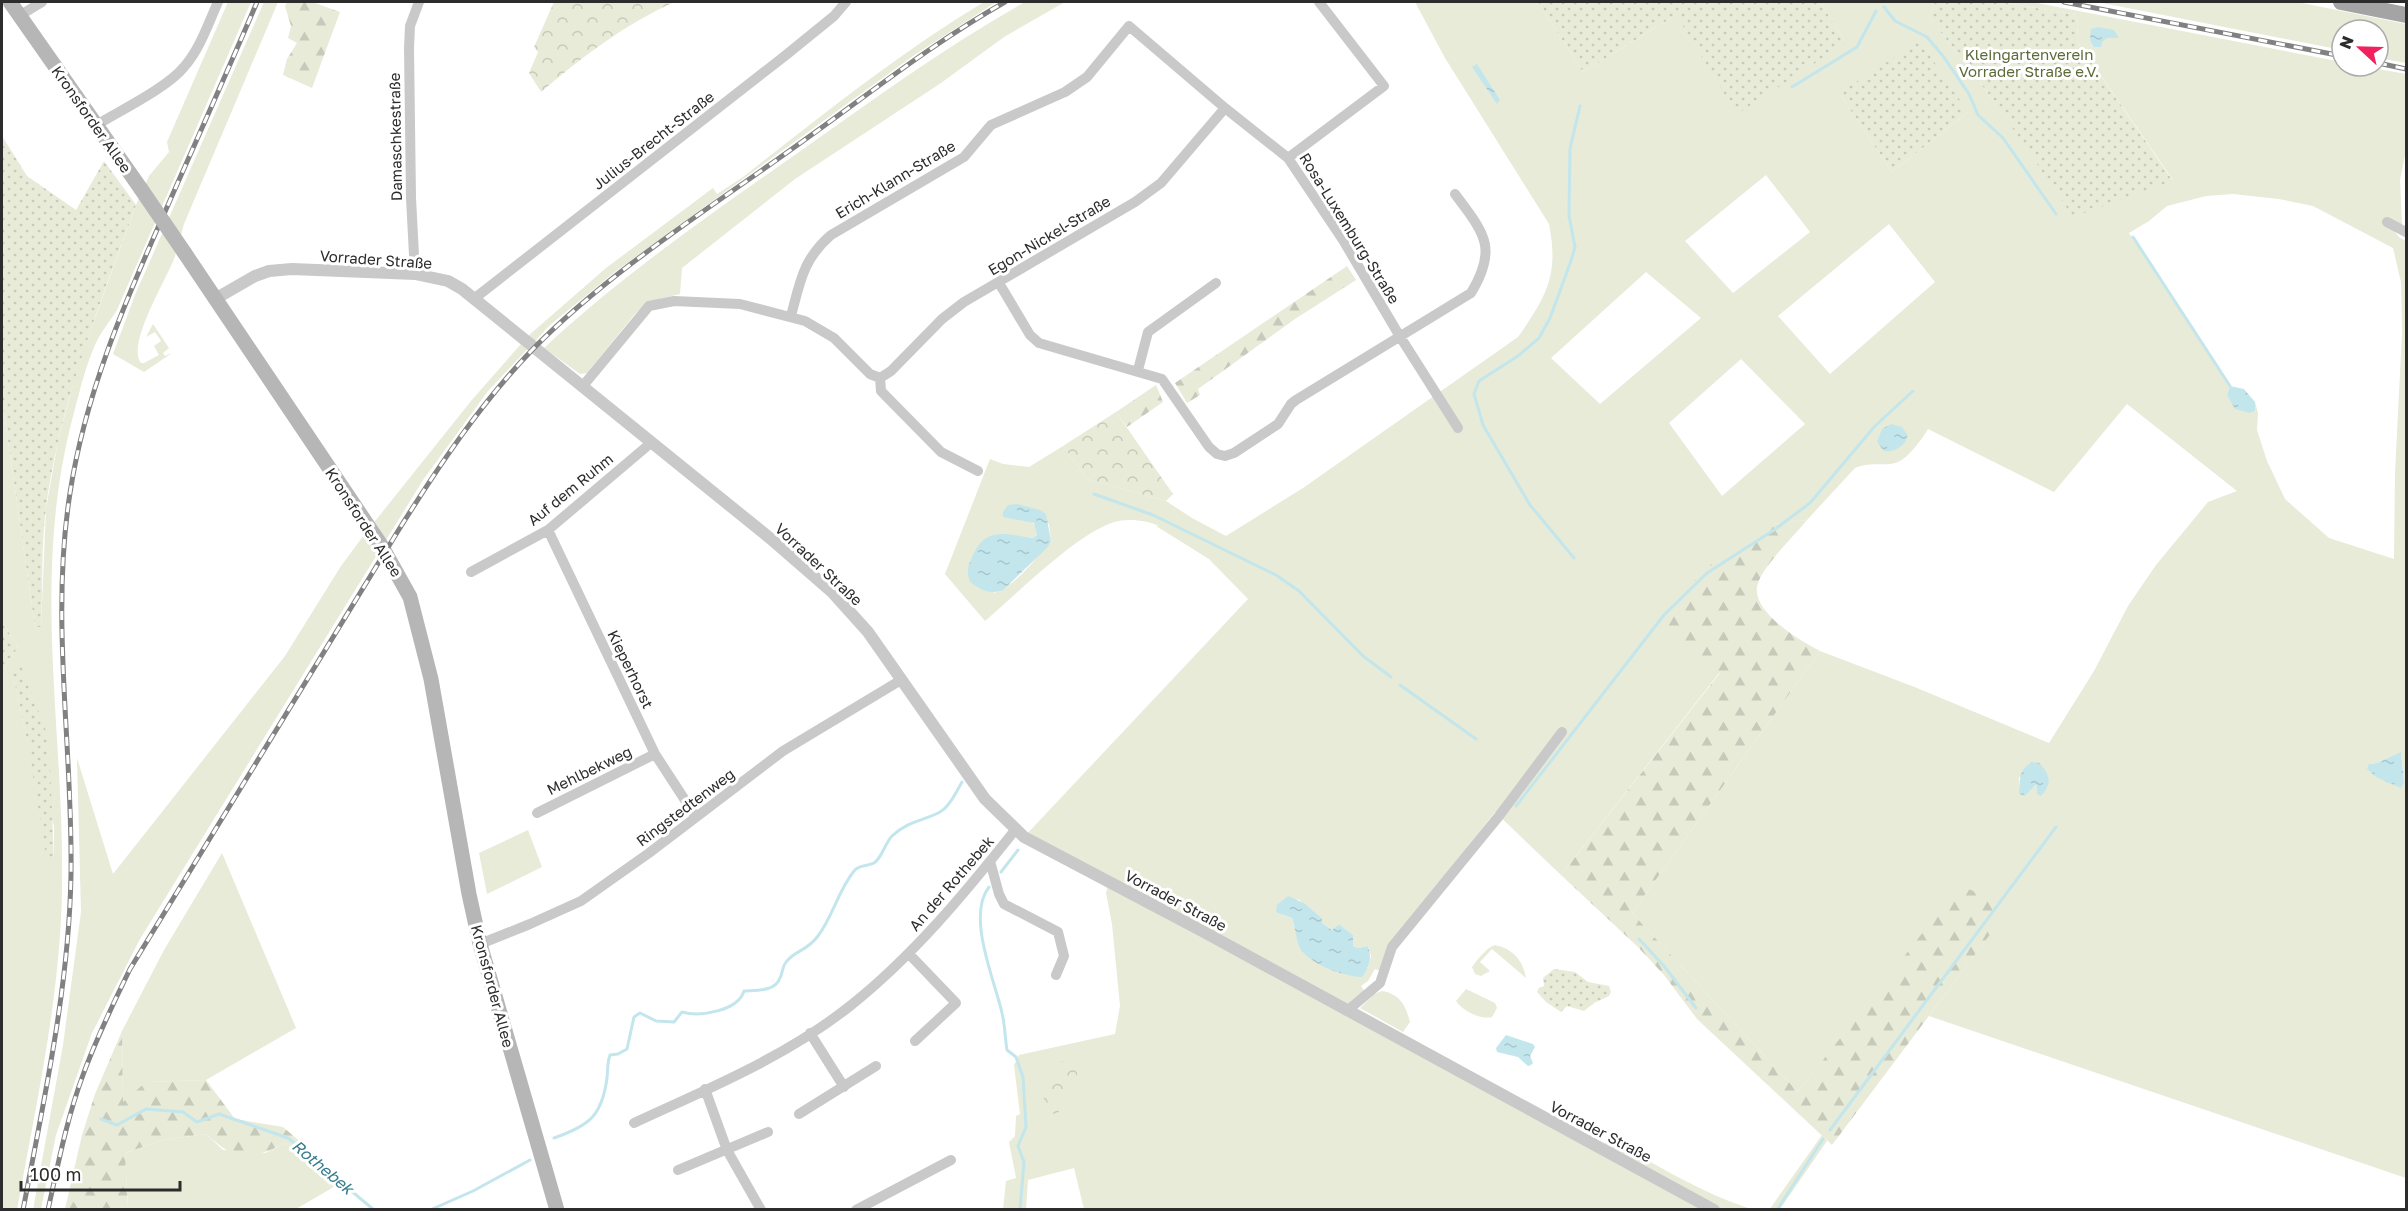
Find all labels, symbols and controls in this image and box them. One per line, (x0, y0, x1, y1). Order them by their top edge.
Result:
north arrow (2330, 18, 2390, 78)
text: N (2335, 33, 2358, 52)
park label: Kleingartenverein Vorrader Straße e.V. (1959, 45, 2099, 80)
street label: Kronsforder Allee (48, 62, 136, 176)
street label: Damaschkestraße (385, 72, 405, 201)
street label: Julius-Brecht-Straße (589, 87, 717, 193)
street label: Erich-Klann-Straße (832, 136, 958, 222)
street label: Rosa-Luxemburg-Straße (1296, 149, 1404, 307)
street label: Egon-Nickel-Straße (985, 191, 1114, 279)
street label: Vorrader Straße (319, 246, 433, 272)
street label: Auf dem Ruhm (524, 449, 616, 529)
street label: Kronsforder Allee (322, 464, 406, 580)
street label: Vorrader Straße (772, 519, 867, 609)
street label: Kieperhorst (604, 627, 658, 711)
street label: Mehlbekweg (544, 742, 634, 798)
street label: Ringstedtenweg (632, 764, 738, 850)
street label: An der Rothebek (905, 831, 997, 934)
street label: Vorrader Straße (1122, 866, 1230, 935)
street label: Kronsforder Allee (468, 923, 518, 1050)
street label: Vorrader Straße (1547, 1097, 1655, 1166)
water label: Rothebek (288, 1136, 359, 1200)
scale bar (21, 1154, 180, 1192)
text: 100 m (30, 1163, 81, 1185)

